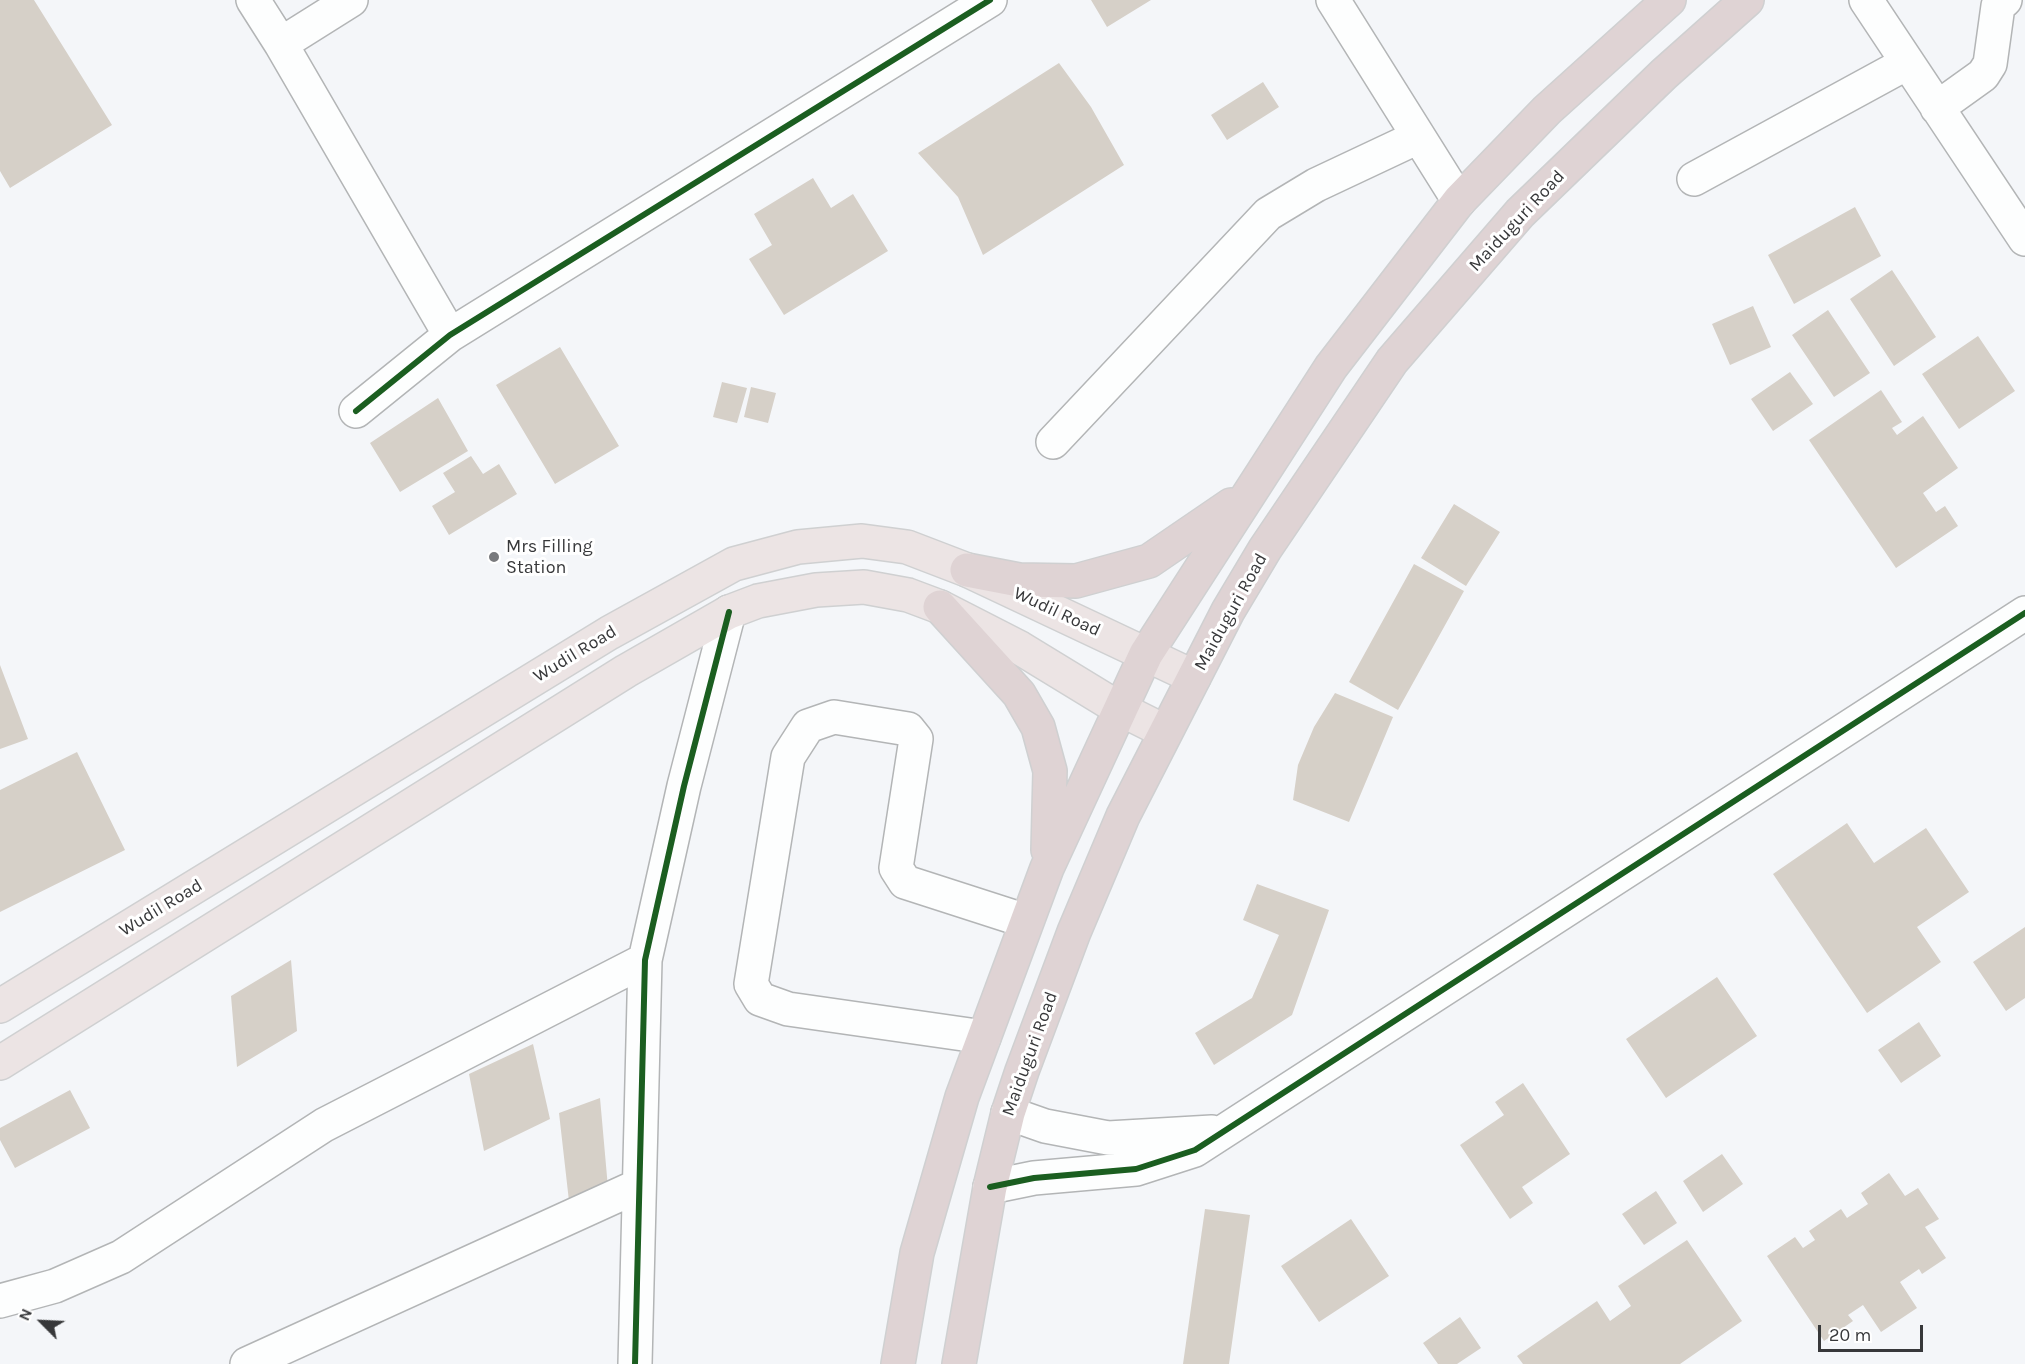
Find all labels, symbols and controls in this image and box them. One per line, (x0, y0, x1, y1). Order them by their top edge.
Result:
street label: Maiduguri Road (1465, 166, 1569, 276)
place label: Mrs Filling Station (506, 536, 593, 578)
marker: Mrs Filling Station (487, 550, 501, 564)
street label: Maiduguri Road (1190, 550, 1272, 674)
street label: Wudil Road (1010, 583, 1104, 641)
street label: Wudil Road (529, 621, 621, 687)
street label: Wudil Road (115, 875, 207, 941)
street label: Maiduguri Road (997, 989, 1063, 1119)
north arrow (12, 1292, 72, 1352)
text: N (14, 1305, 36, 1324)
scale bar (1821, 1313, 1926, 1351)
text: 20 m (1829, 1324, 1871, 1346)

